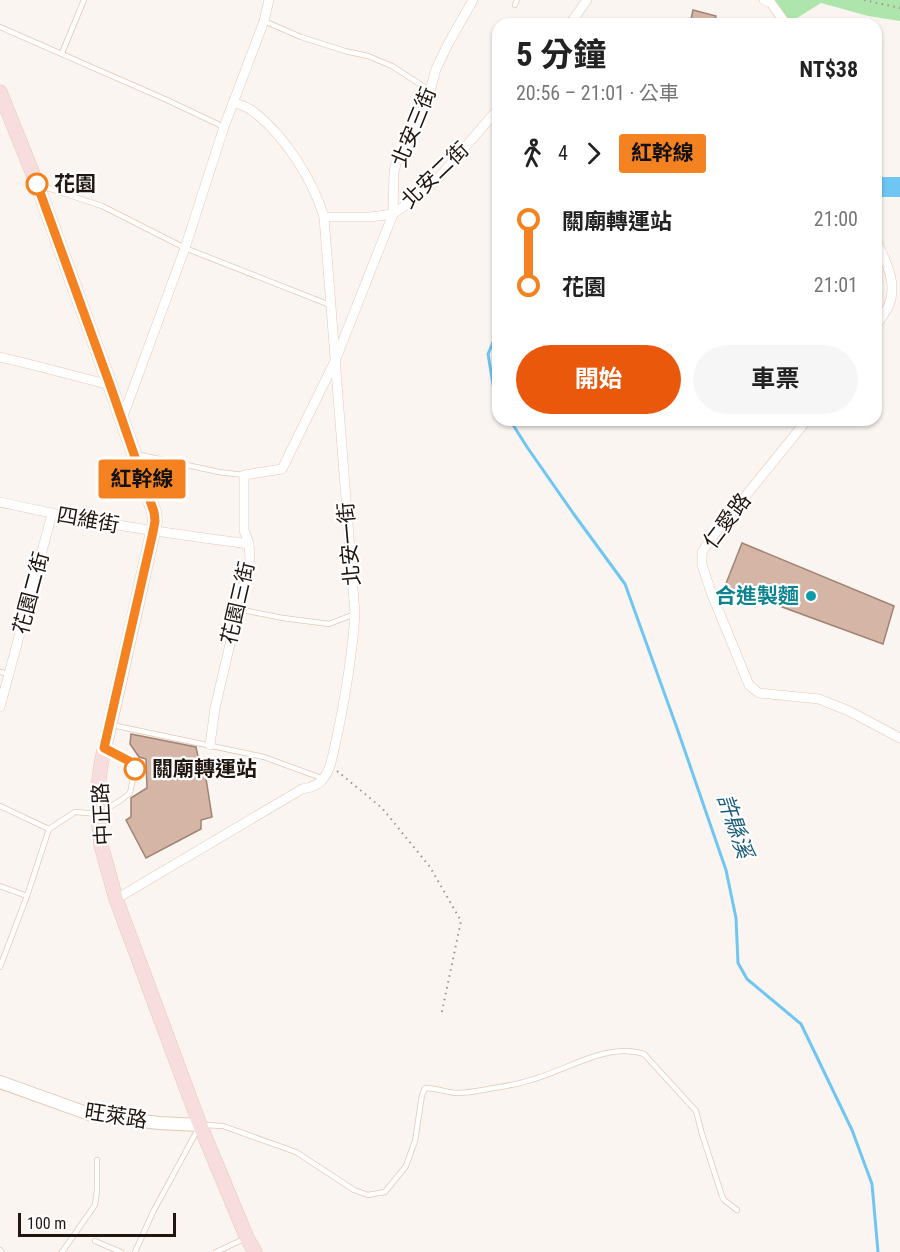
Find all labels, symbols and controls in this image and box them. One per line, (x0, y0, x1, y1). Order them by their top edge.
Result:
text: 5 分鐘 (516, 35, 606, 74)
text: NT$38 (800, 57, 858, 82)
text: 20:56 – 21:01 · 公車 (516, 81, 679, 105)
street label: 北安三街 (387, 84, 441, 170)
street label: 北安二街 (396, 137, 474, 213)
icon: walk (516, 137, 549, 170)
icon: forward (577, 137, 610, 170)
text: 4 (558, 141, 568, 165)
text: 紅幹線 (631, 141, 694, 165)
place label: 花園 (54, 172, 96, 196)
marker: 花園 (26, 173, 48, 195)
text: 21:00 (814, 207, 858, 231)
text: 關廟轉運站 (562, 209, 672, 234)
text: 21:01 (814, 273, 858, 297)
text: 花園 (562, 275, 606, 300)
button: 開始 (516, 345, 681, 414)
button: 車票 (693, 345, 858, 414)
line badge: 紅幹線 (108, 460, 176, 498)
text: 紅幹線 (111, 467, 174, 491)
street label: 仁愛路 (698, 489, 756, 553)
street label: 北安一街 (333, 501, 365, 587)
street label: 四維街 (55, 503, 121, 537)
street label: 花園二街 (9, 549, 53, 637)
street label: 花園三街 (217, 559, 259, 647)
place label: 合進製麵 (715, 584, 799, 608)
marker: 合進製麵 (804, 589, 818, 603)
place label: 關廟轉運站 (152, 757, 257, 781)
marker: 關廟轉運站 (124, 758, 146, 780)
street label: 中正路 (88, 782, 116, 846)
water label: 許縣溪 (712, 791, 759, 864)
street label: 旺萊路 (83, 1099, 149, 1133)
scale bar (18, 1210, 176, 1238)
text: 100 m (27, 1214, 66, 1233)

